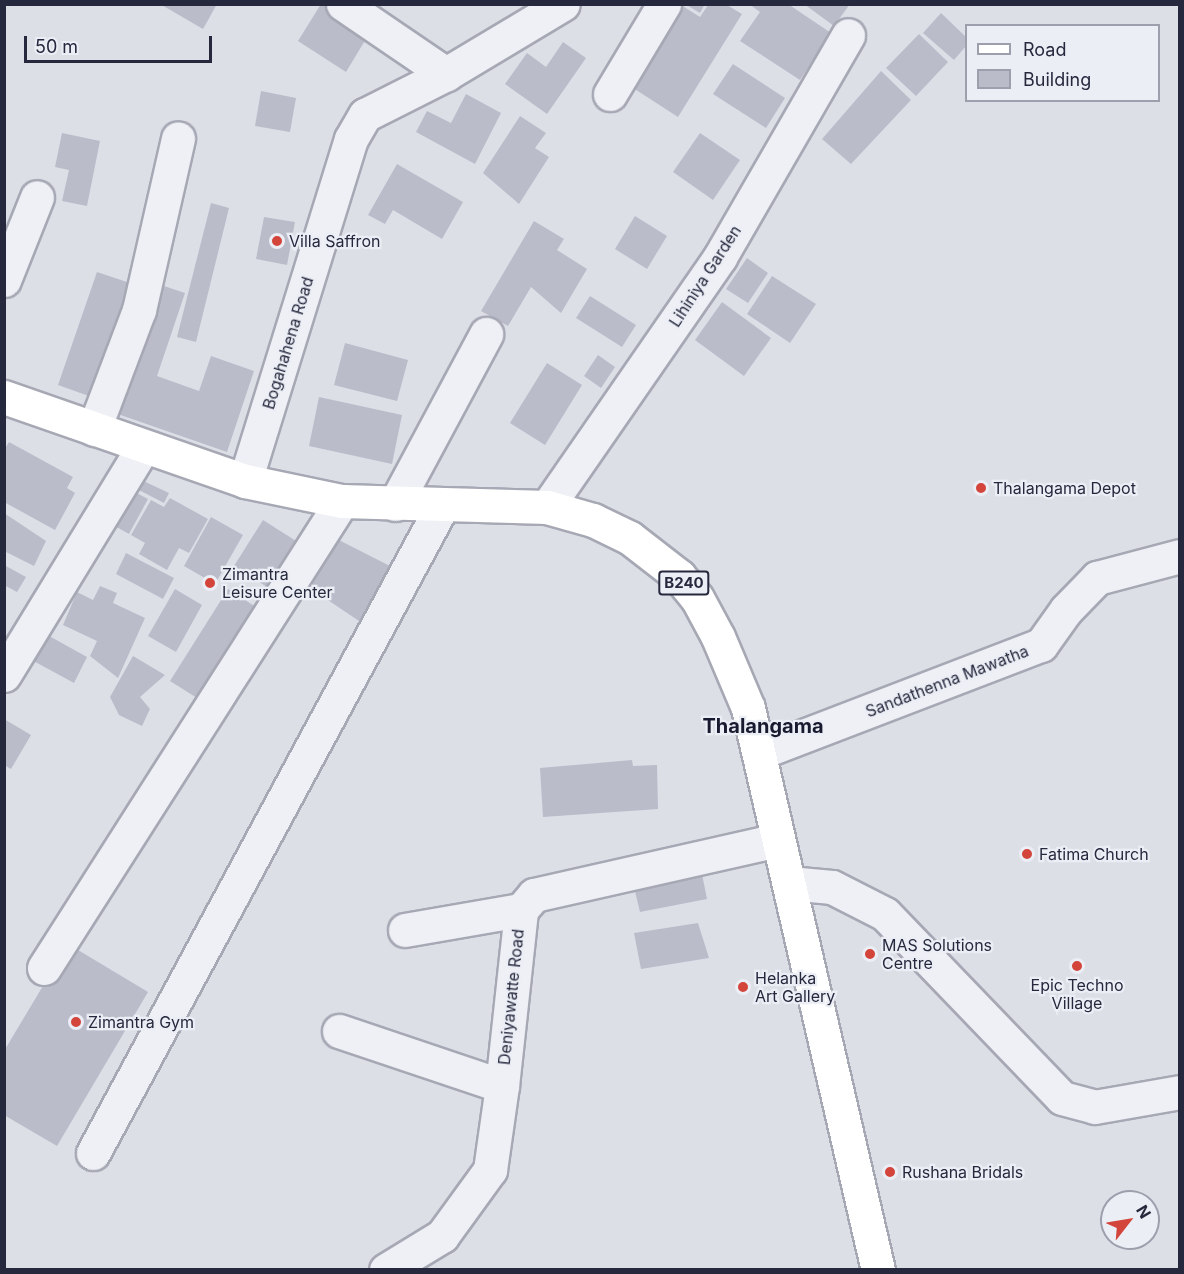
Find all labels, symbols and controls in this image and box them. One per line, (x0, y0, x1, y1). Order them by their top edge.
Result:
scale bar (27, 24, 214, 62)
legend (965, 24, 1160, 102)
text: 50 m (35, 36, 78, 57)
text: Road (1023, 39, 1066, 60)
text: Building (1023, 69, 1091, 90)
street label: Lihiniya Garden (665, 222, 745, 330)
place label: Villa Saffron (289, 231, 380, 251)
marker: Villa Saffron (270, 234, 284, 248)
street label: Bogahahena Road (259, 274, 317, 412)
place label: Thalangama Depot (993, 478, 1136, 498)
marker: Thalangama Depot (974, 481, 988, 495)
place label: Zimantra Leisure Center (222, 564, 333, 602)
road number: B240 (657, 571, 711, 595)
marker: Zimantra Leisure Center (203, 576, 217, 590)
street label: Sandathenna Mawatha (863, 641, 1031, 721)
district label: Thalangama (702, 714, 824, 738)
place label: Fatima Church (1039, 844, 1149, 864)
marker: Fatima Church (1020, 847, 1034, 861)
street label: Deniyawatte Road (494, 928, 528, 1066)
place label: MAS Solutions Centre (882, 935, 992, 973)
marker: MAS Solutions Centre (863, 947, 877, 961)
marker: Epic Techno Village (1070, 959, 1084, 973)
place label: Helanka Art Gallery (755, 968, 835, 1006)
place label: Epic Techno Village (1031, 975, 1123, 1013)
marker: Helanka Art Gallery (736, 980, 750, 994)
place label: Zimantra Gym (88, 1012, 194, 1032)
marker: Zimantra Gym (69, 1015, 83, 1029)
place label: Rushana Bridals (902, 1162, 1023, 1182)
marker: Rushana Bridals (883, 1165, 897, 1179)
north arrow (1100, 1190, 1160, 1250)
text: N (1132, 1201, 1155, 1222)

